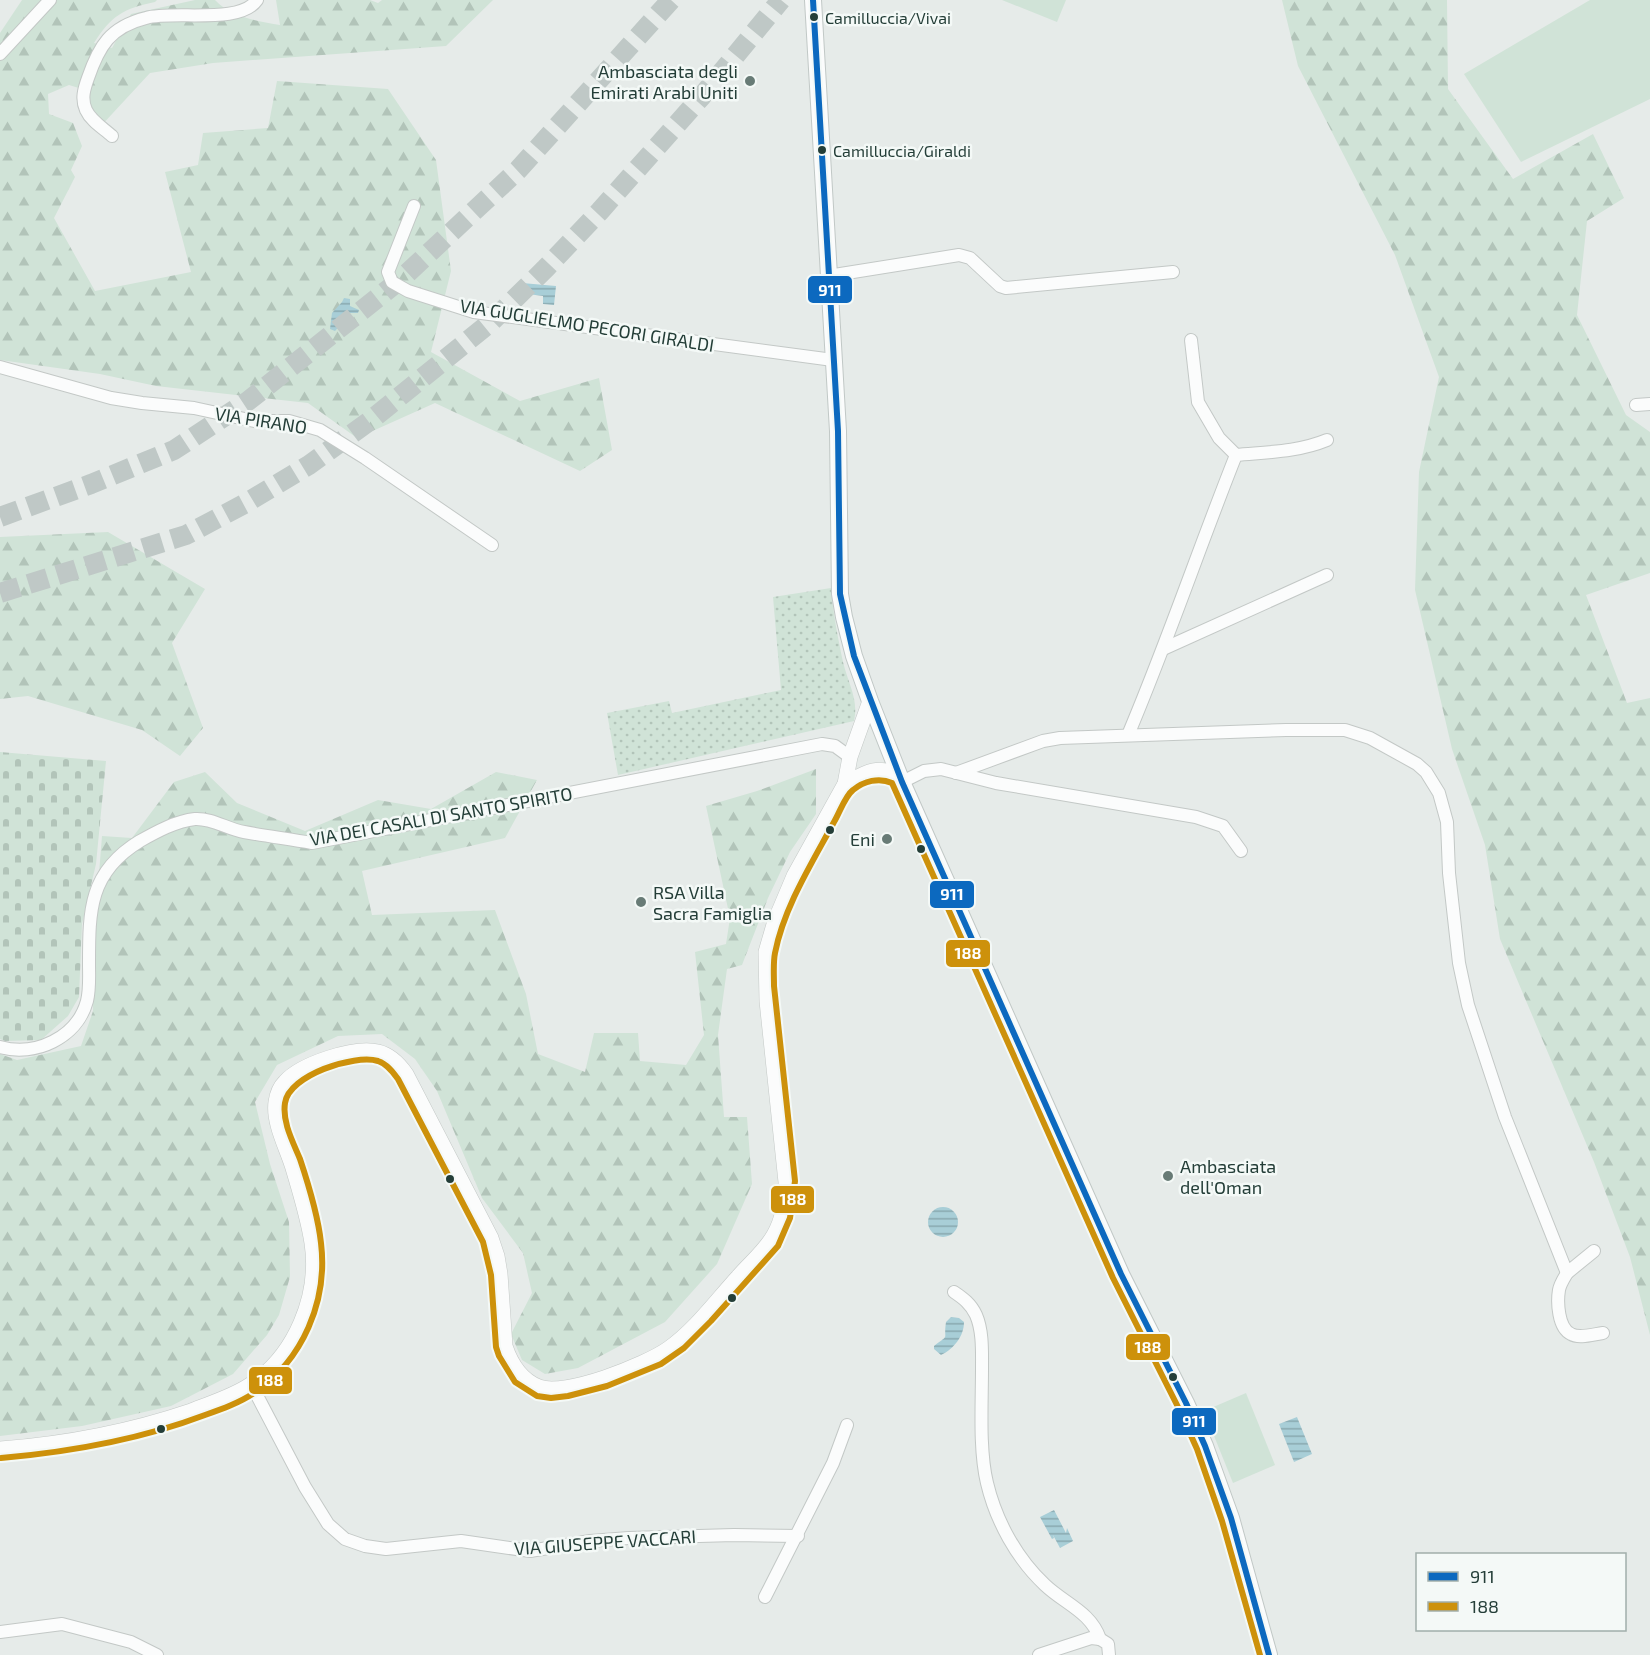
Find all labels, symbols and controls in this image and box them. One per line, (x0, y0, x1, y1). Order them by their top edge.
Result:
place label: Camilluccia/Vivai (825, 8, 951, 27)
marker: Camilluccia/Vivai (808, 11, 820, 23)
place label: Ambasciata degli Emirati Arabi Uniti (590, 60, 738, 103)
marker: Ambasciata degli Emirati Arabi Uniti (743, 74, 757, 88)
place label: Camilluccia/Giraldi (833, 141, 971, 160)
marker: Camilluccia/Giraldi (816, 144, 828, 156)
line badge: 911 (807, 275, 853, 304)
text: 911 (818, 280, 842, 299)
street label: VIA GUGLIELMO PECORI GIRALDI (458, 294, 716, 356)
street label: VIA PIRANO (213, 402, 309, 438)
street label: VIA DEI CASALI DI SANTO SPIRITO (308, 782, 574, 850)
unlabelled marker (824, 824, 836, 836)
place label: Eni (850, 828, 875, 850)
marker: Eni (880, 832, 894, 846)
unlabelled marker (915, 843, 927, 855)
line badge: 911 (929, 880, 975, 909)
place label: RSA Villa Sacra Famiglia (653, 881, 772, 924)
text: 911 (940, 884, 964, 903)
marker: RSA Villa Sacra Famiglia (634, 895, 648, 909)
line badge: 188 (945, 939, 991, 968)
text: 188 (955, 943, 981, 962)
place label: Ambasciata dell'Oman (1180, 1155, 1276, 1198)
marker: Ambasciata dell'Oman (1161, 1169, 1175, 1183)
unlabelled marker (444, 1173, 456, 1185)
line badge: 188 (770, 1185, 815, 1214)
text: 188 (780, 1189, 806, 1208)
unlabelled marker (726, 1292, 738, 1304)
line badge: 188 (1125, 1333, 1171, 1361)
text: 188 (1135, 1337, 1161, 1356)
line badge: 188 (248, 1366, 293, 1395)
text: 188 (257, 1370, 283, 1389)
unlabelled marker (1167, 1371, 1179, 1383)
line badge: 911 (1171, 1407, 1217, 1436)
text: 911 (1182, 1411, 1206, 1430)
unlabelled marker (155, 1423, 167, 1435)
street label: VIA GIUSEPPE VACCARI (513, 1525, 697, 1559)
legend (1416, 1553, 1626, 1631)
text: 911 (1470, 1565, 1495, 1587)
text: 188 (1470, 1595, 1499, 1617)

